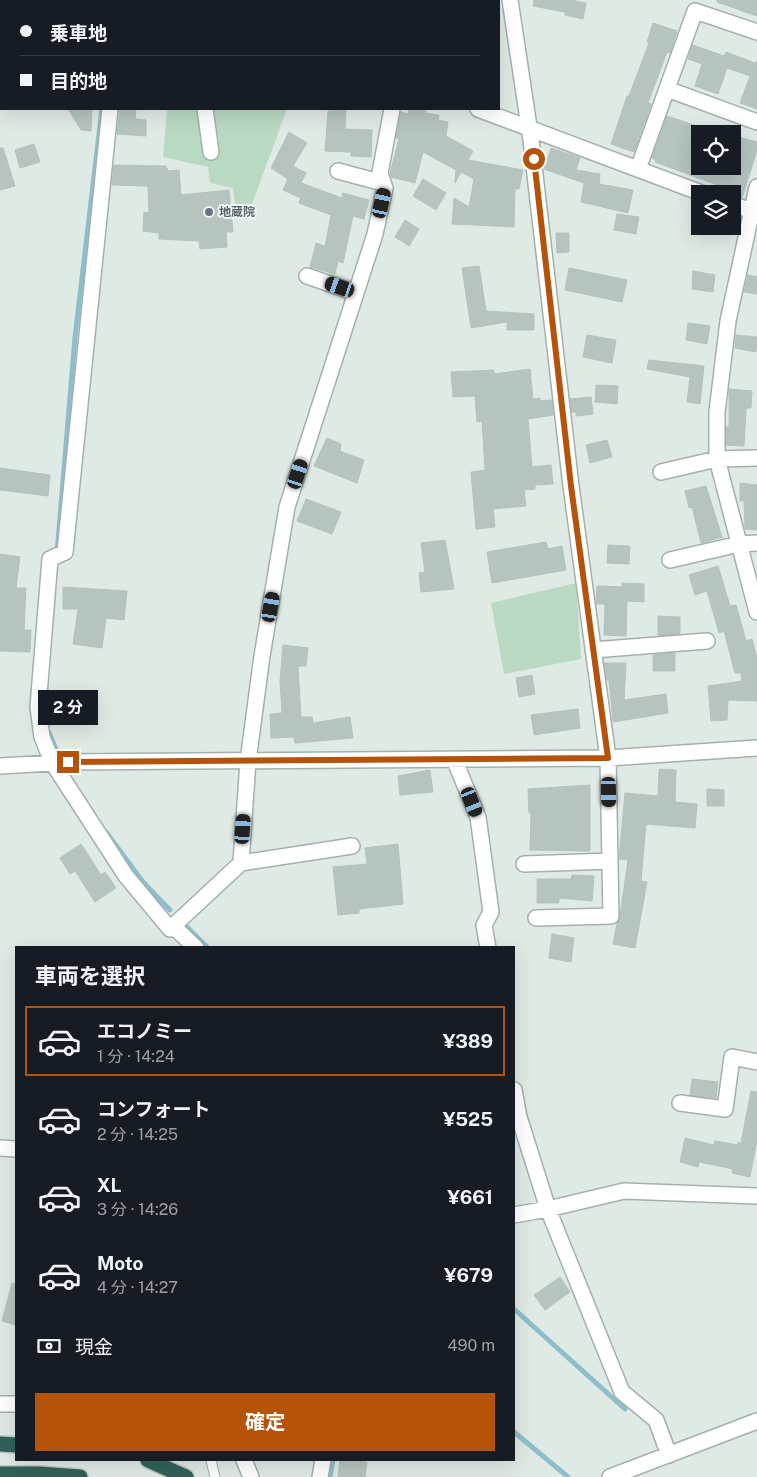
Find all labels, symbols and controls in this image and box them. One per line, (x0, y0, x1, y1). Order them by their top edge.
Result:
text: 乗車地 (50, 22, 107, 44)
text: 目的地 (50, 70, 107, 92)
map controls (691, 125, 741, 235)
button: locate (691, 125, 741, 175)
route start (523, 148, 545, 170)
button: layers (691, 185, 741, 235)
car (371, 187, 392, 219)
place label: 地蔵院 (219, 205, 255, 219)
marker: 地蔵院 (203, 206, 215, 218)
car (323, 275, 356, 299)
car (286, 457, 309, 491)
car (261, 591, 280, 623)
callout: 2 分 (38, 690, 98, 724)
text: 2 分 (53, 698, 83, 717)
route end (57, 751, 79, 773)
car (601, 777, 616, 807)
car (459, 785, 484, 819)
car (234, 814, 251, 844)
text: 車両を選択 (35, 963, 145, 989)
icon: car (37, 1019, 82, 1064)
text: エコノミー (97, 1020, 192, 1042)
text: ¥389 (443, 1030, 493, 1052)
text: 1 分 · 14:24 (97, 1047, 175, 1066)
icon: car (37, 1097, 82, 1142)
text: コンフォート (97, 1098, 210, 1120)
text: ¥525 (443, 1108, 493, 1130)
text: 2 分 · 14:25 (97, 1125, 178, 1144)
text: XL (97, 1174, 122, 1196)
icon: car (37, 1175, 82, 1220)
text: ¥661 (447, 1186, 493, 1208)
text: 3 分 · 14:26 (97, 1200, 178, 1219)
text: Moto (97, 1252, 143, 1274)
icon: car (37, 1253, 82, 1298)
text: ¥679 (444, 1264, 493, 1286)
text: 4 分 · 14:27 (97, 1278, 178, 1297)
icon: cash (35, 1332, 63, 1360)
text: 現金 (75, 1336, 113, 1358)
text: 490 m (448, 1336, 495, 1355)
button: 確定 (35, 1393, 495, 1451)

